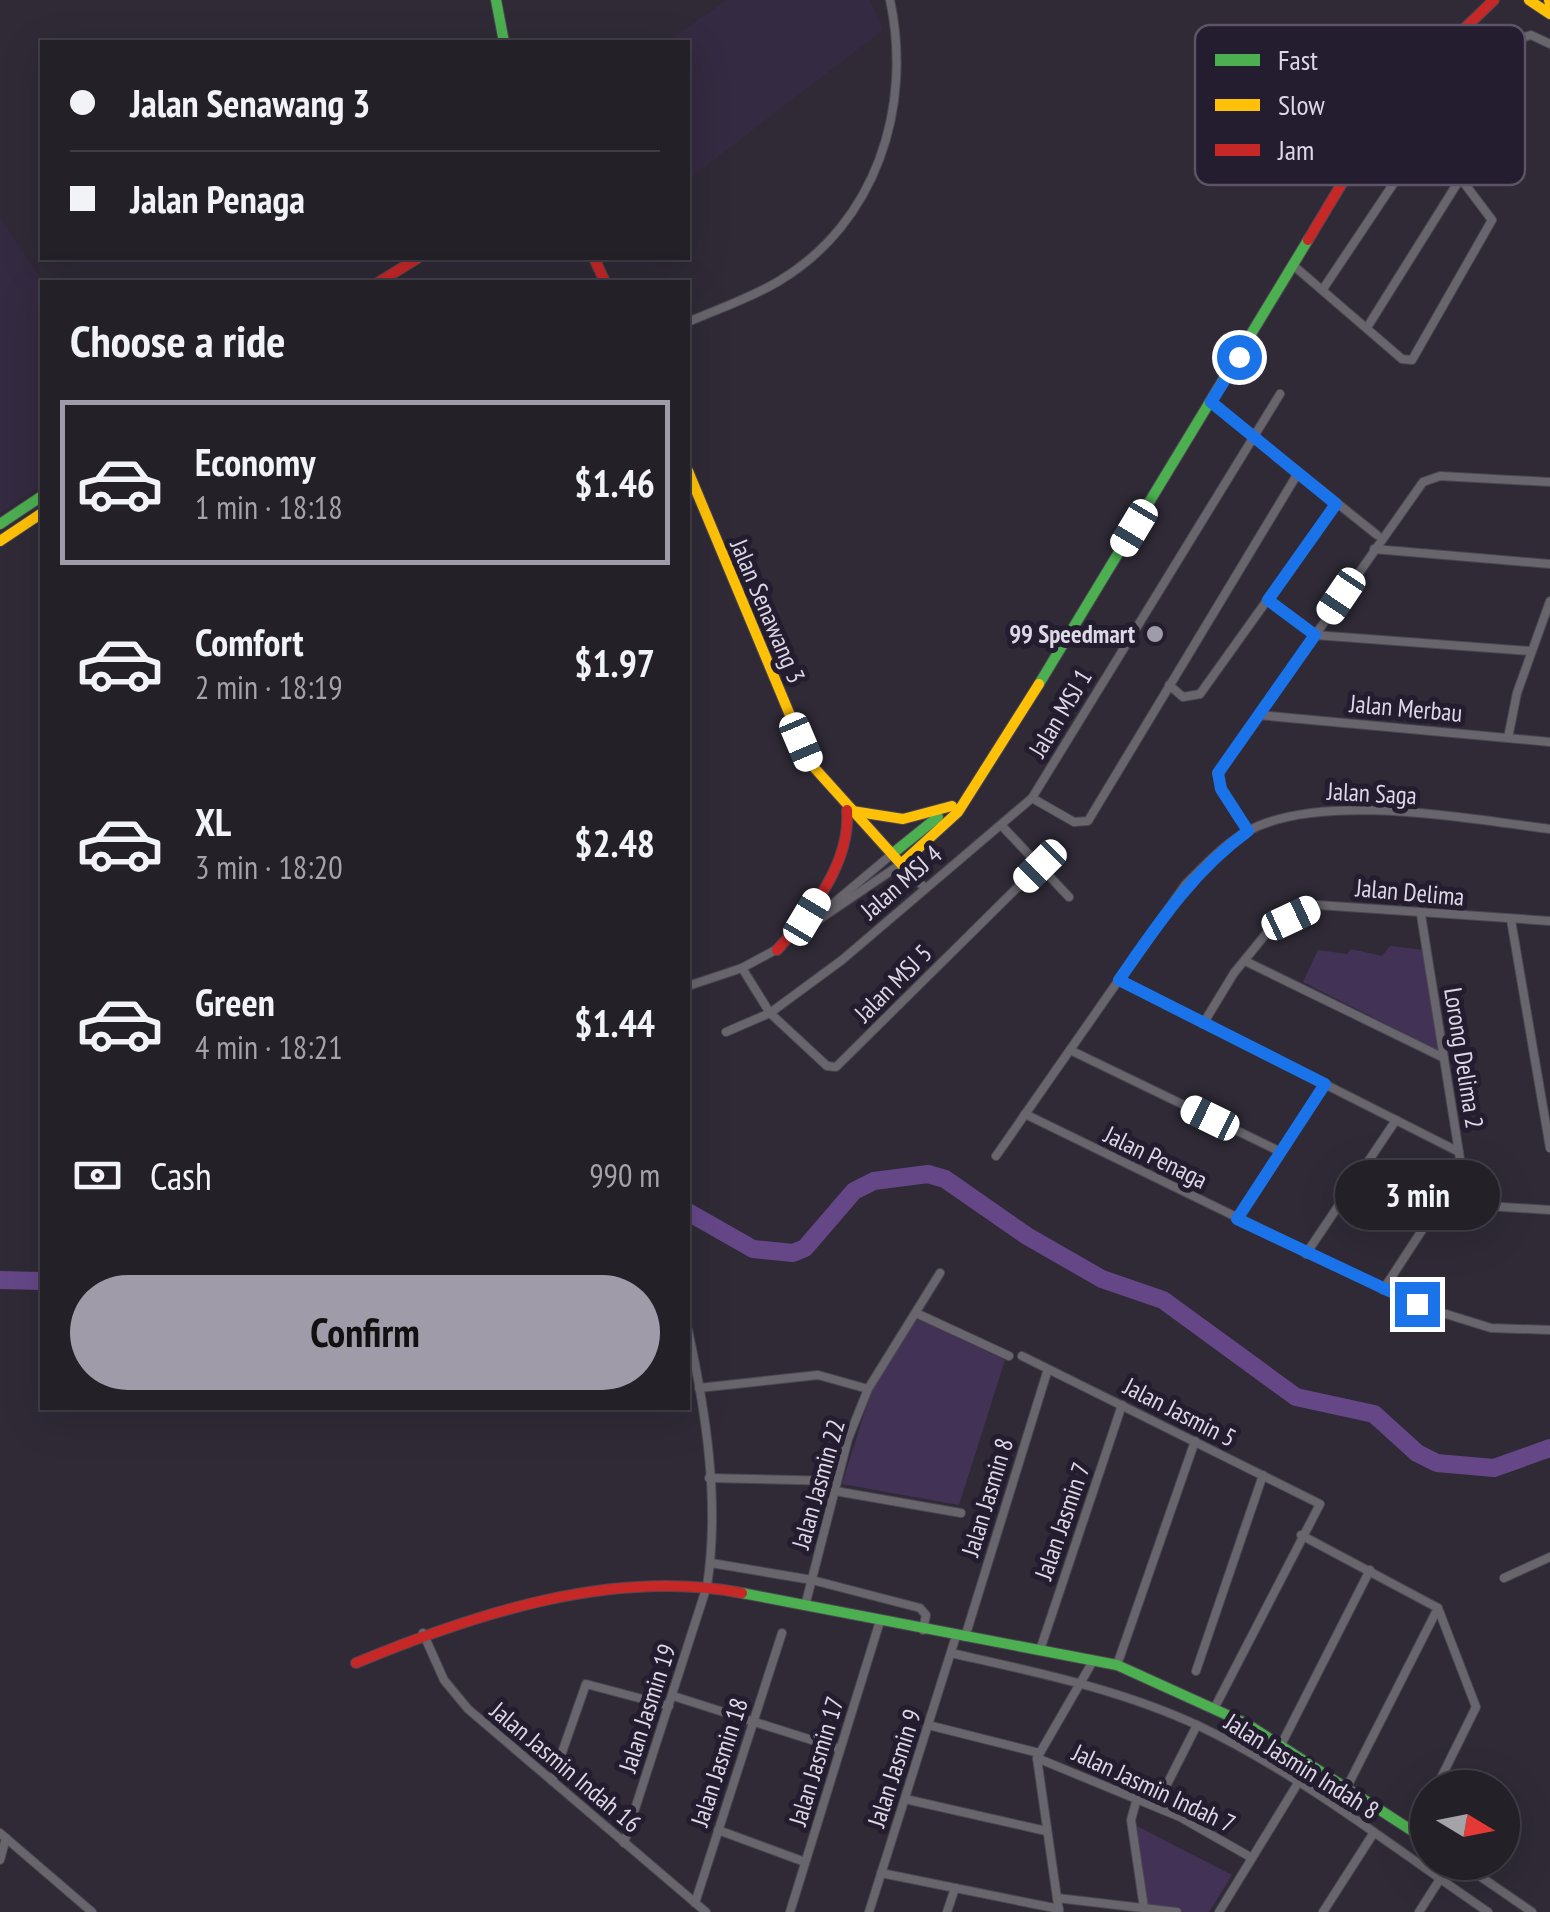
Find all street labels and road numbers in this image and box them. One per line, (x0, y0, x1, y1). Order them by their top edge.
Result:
street label: Jalan Senawang 3 (723, 533, 813, 688)
street label: Jalan MSJ 1 (1021, 663, 1099, 764)
street label: Jalan Merbau (1347, 687, 1464, 729)
street label: Jalan Saga (1325, 775, 1418, 811)
street label: Jalan MSJ 4 (853, 838, 948, 927)
street label: Jalan Delima (1353, 871, 1466, 913)
street label: Jalan MSJ 5 (847, 937, 939, 1029)
street label: Lorong Delima 2 (1437, 985, 1491, 1131)
street label: Jalan Penaga (1098, 1118, 1213, 1196)
street label: Jalan Jasmin 5 (1118, 1370, 1242, 1454)
street label: Jalan Jasmin 22 (784, 1416, 852, 1553)
street label: Jalan Jasmin 8 (954, 1434, 1020, 1561)
street label: Jalan Jasmin 7 (1027, 1458, 1097, 1585)
street label: Jalan Jasmin 19 (611, 1640, 683, 1777)
street label: Jalan Jasmin 17 (781, 1693, 851, 1830)
street label: Jalan Jasmin Indah 16 (483, 1694, 648, 1839)
street label: Jalan Jasmin 18 (683, 1694, 755, 1831)
street label: Jalan Jasmin 9 (860, 1705, 928, 1832)
street label: Jalan Jasmin Indah 8 (1218, 1705, 1385, 1826)
street label: Jalan Jasmin Indah 7 (1067, 1736, 1240, 1840)

